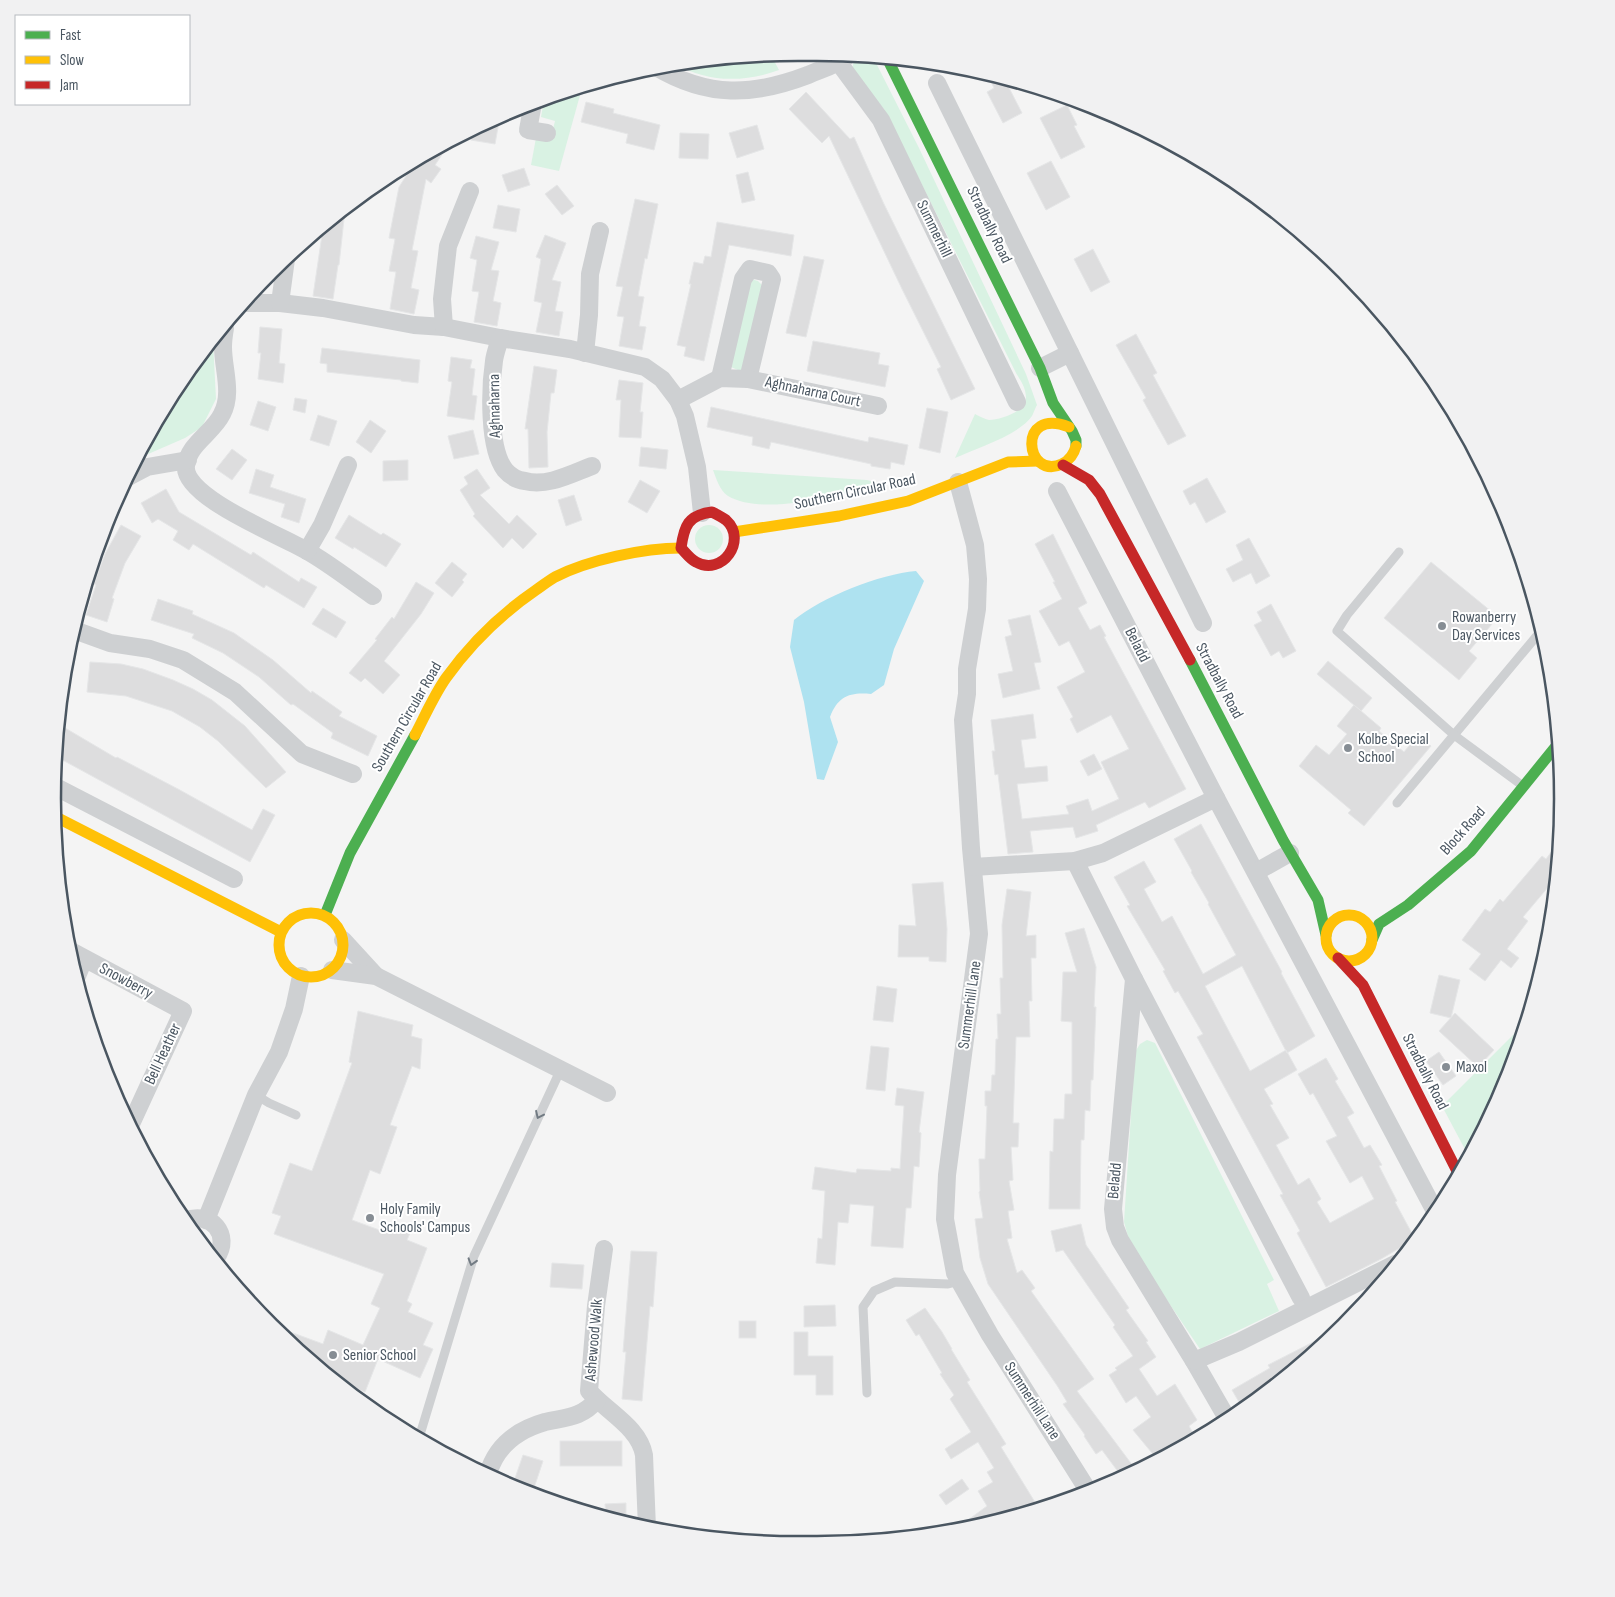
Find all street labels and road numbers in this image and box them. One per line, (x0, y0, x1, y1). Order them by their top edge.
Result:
street label: Stradbally Road (962, 184, 1016, 266)
street label: Summerhill (912, 197, 956, 261)
street label: Aghnaharna Court (763, 372, 863, 411)
street label: Aghnaharna (485, 374, 505, 439)
street label: Southern Circular Road (793, 470, 917, 514)
street label: Beladd (1120, 625, 1154, 665)
street label: Stradbally Road (1191, 640, 1247, 722)
street label: Southern Circular Road (368, 659, 446, 775)
street label: Block Road (1436, 803, 1490, 859)
street label: Snowberry (96, 959, 156, 1003)
street label: Summerhill Lane (954, 960, 986, 1050)
street label: Bell Heather (141, 1020, 186, 1088)
street label: Stradbally Road (1398, 1031, 1452, 1113)
street label: Beladd (1104, 1162, 1126, 1200)
street label: Ashewood Walk (581, 1298, 607, 1383)
street label: Summerhill Lane (1000, 1359, 1064, 1443)

